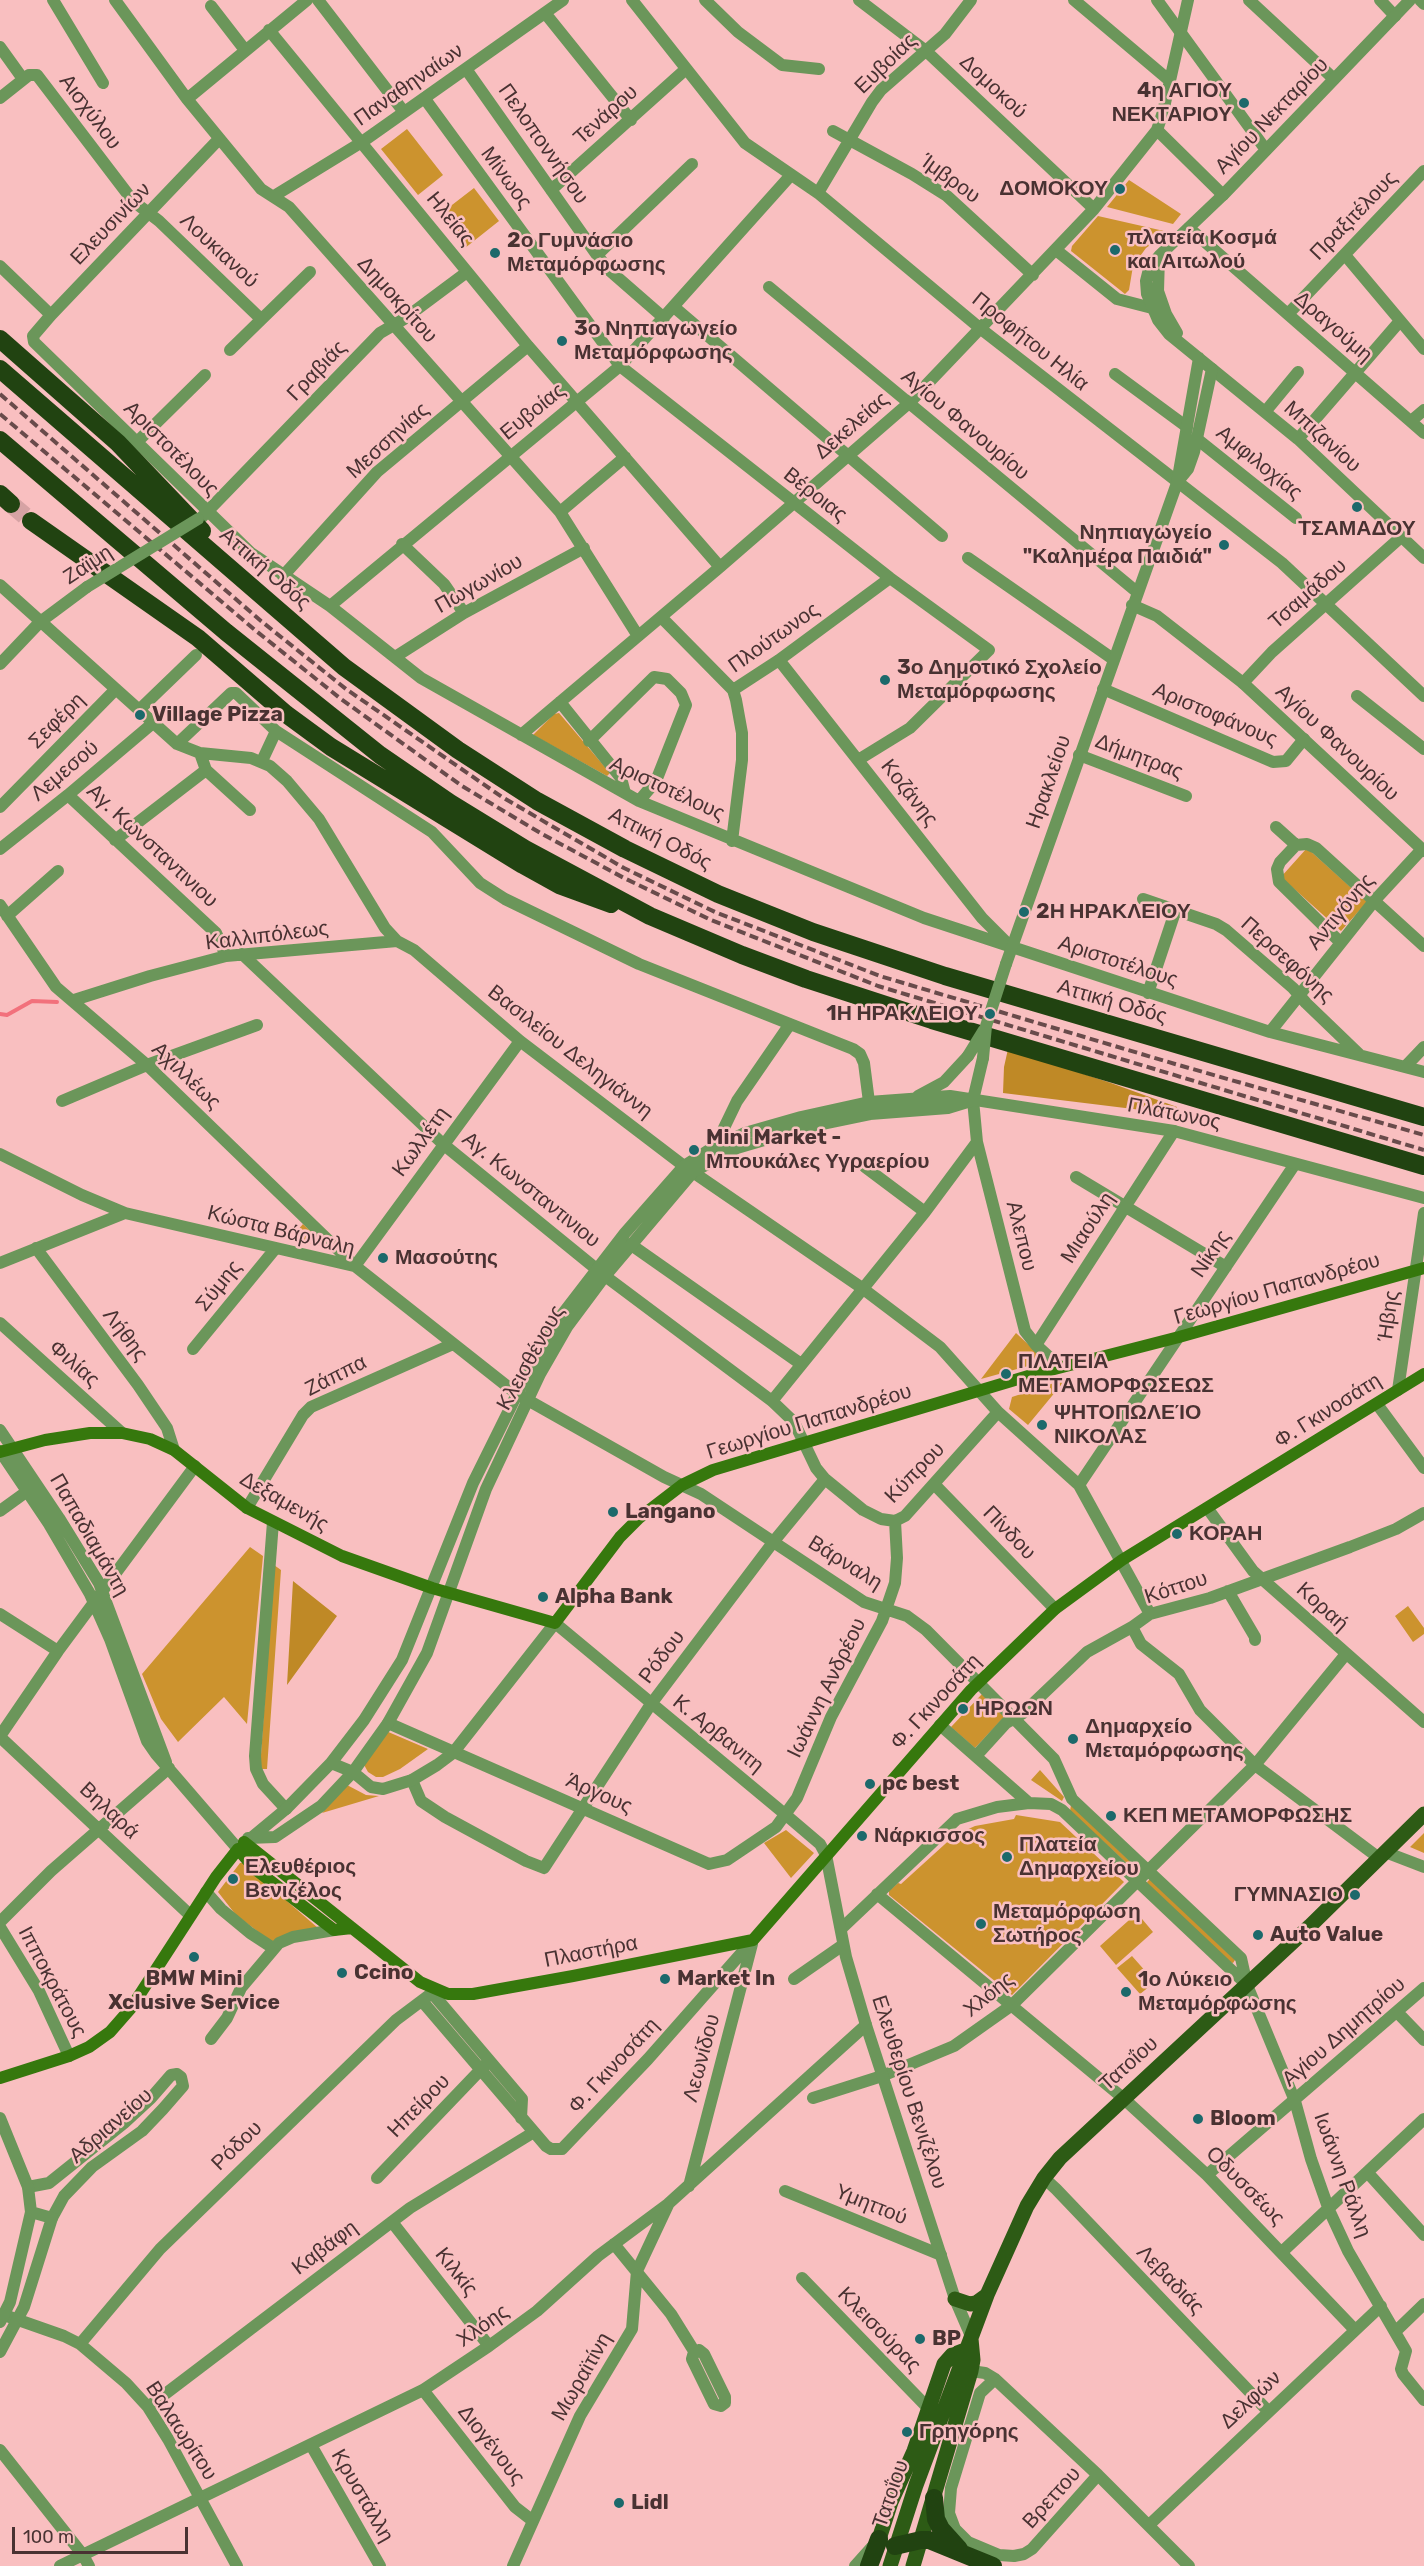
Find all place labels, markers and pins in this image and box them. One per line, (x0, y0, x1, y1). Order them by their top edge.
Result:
place label: 4η ΑΓΙΟΥ ΝΕΚΤΑΡΙΟΥ (1112, 78, 1232, 128)
marker: 4η ΑΓΙΟΥ ΝΕΚΤΑΡΙΟΥ (1237, 96, 1251, 110)
place label: ΔΟΜΟΚΟΥ (999, 176, 1108, 202)
marker: ΔΟΜΟΚΟΥ (1113, 182, 1127, 196)
place label: πλατεία Κοσμά και Αιτωλού (1127, 225, 1277, 275)
place label: 2ο Γυμνάσιο Μεταμόρφωσης (507, 228, 666, 278)
marker: πλατεία Κοσμά και Αιτωλού (1108, 243, 1122, 257)
marker: 2ο Γυμνάσιο Μεταμόρφωσης (488, 246, 502, 260)
place label: 3ο Νηπιαγωγείο Μεταμόρφωσης (574, 316, 738, 366)
marker: 3ο Νηπιαγωγείο Μεταμόρφωσης (555, 334, 569, 348)
marker: ΤΣΑΜΑΔΟΥ (1350, 500, 1364, 514)
place label: ΤΣΑΜΑΔΟΥ (1298, 516, 1416, 542)
place label: Νηπιαγωγείο "Καλημέρα Παιδιά" (1023, 520, 1212, 570)
marker: Νηπιαγωγείο "Καλημέρα Παιδιά" (1217, 538, 1231, 552)
place label: 3ο Δημοτικό Σχολείο Μεταμόρφωσης (897, 655, 1102, 705)
marker: 3ο Δημοτικό Σχολείο Μεταμόρφωσης (878, 673, 892, 687)
place label: Village Pizza (152, 702, 283, 728)
marker: Village Pizza (133, 708, 147, 722)
place label: 2Η ΗΡΑΚΛΕΙΟΥ (1036, 899, 1191, 925)
marker: 2Η ΗΡΑΚΛΕΙΟΥ (1017, 905, 1031, 919)
place label: 1Η ΗΡΑΚΛΕΙΟΥ (826, 1001, 978, 1027)
marker: 1Η ΗΡΑΚΛΕΙΟΥ (983, 1007, 997, 1021)
place label: Mini Market - Μπουκάλες Υγραερίου (706, 1125, 930, 1175)
marker: Mini Market - Μπουκάλες Υγραερίου (687, 1143, 701, 1157)
place label: Μασούτης (395, 1245, 498, 1271)
marker: Μασούτης (376, 1251, 390, 1265)
place label: ΠΛΑΤΕΙΑ ΜΕΤΑΜΟΡΦΩΣΕΩΣ (1018, 1349, 1214, 1399)
marker: ΠΛΑΤΕΙΑ ΜΕΤΑΜΟΡΦΩΣΕΩΣ (999, 1367, 1013, 1381)
place label: ΨΗΤΟΠΩΛΕΊΟ ΝΙΚΟΛΑΣ (1054, 1400, 1201, 1450)
marker: ΨΗΤΟΠΩΛΕΊΟ ΝΙΚΟΛΑΣ (1035, 1418, 1049, 1432)
place label: Langano (625, 1499, 715, 1525)
marker: Langano (606, 1505, 620, 1519)
place label: ΚΟΡΑΗ (1189, 1521, 1262, 1547)
marker: ΚΟΡΑΗ (1170, 1527, 1184, 1541)
place label: Alpha Bank (555, 1584, 673, 1610)
marker: Alpha Bank (536, 1590, 550, 1604)
place label: ΗΡΩΩΝ (975, 1696, 1053, 1722)
marker: ΗΡΩΩΝ (956, 1702, 970, 1716)
place label: Δημαρχείο Μεταμόρφωσης (1085, 1714, 1244, 1764)
marker: Δημαρχείο Μεταμόρφωσης (1066, 1732, 1080, 1746)
place label: pc best (882, 1771, 959, 1797)
marker: pc best (863, 1777, 877, 1791)
place label: ΚΕΠ ΜΕΤΑΜΟΡΦΩΣΗΣ (1123, 1803, 1352, 1829)
marker: ΚΕΠ ΜΕΤΑΜΟΡΦΩΣΗΣ (1104, 1809, 1118, 1823)
place label: Νάρκισσος (874, 1823, 985, 1849)
marker: Νάρκισσος (855, 1829, 869, 1843)
place label: Πλατεία Δημαρχείου (1019, 1832, 1139, 1882)
marker: Πλατεία Δημαρχείου (1000, 1850, 1014, 1864)
place label: Ελευθέριος Βενιζέλος (245, 1854, 356, 1904)
marker: Ελευθέριος Βενιζέλος (226, 1872, 240, 1886)
place label: ΓΥΜΝΑΣΙΟ (1234, 1882, 1343, 1908)
marker: ΓΥΜΝΑΣΙΟ (1348, 1888, 1362, 1902)
place label: Μεταμόρφωση Σωτήρος (993, 1899, 1141, 1949)
marker: Μεταμόρφωση Σωτήρος (974, 1917, 988, 1931)
place label: Auto Value (1270, 1922, 1383, 1948)
marker: Auto Value (1251, 1928, 1265, 1942)
marker: BMW Mini Xclusive Service (187, 1950, 201, 1964)
place label: Ccino (354, 1960, 413, 1986)
place label: BMW Mini Xclusive Service (108, 1966, 280, 2016)
marker: Ccino (335, 1966, 349, 1980)
place label: Market In (677, 1966, 775, 1992)
place label: 1ο Λύκειο Μεταμόρφωσης (1138, 1967, 1297, 2017)
marker: Market In (658, 1972, 672, 1986)
marker: 1ο Λύκειο Μεταμόρφωσης (1119, 1985, 1133, 1999)
place label: Bloom (1210, 2106, 1276, 2132)
marker: Bloom (1191, 2112, 1205, 2126)
place label: BP (932, 2326, 961, 2352)
marker: BP (913, 2332, 927, 2346)
place label: Γρηγόρης (919, 2419, 1019, 2445)
marker: Γρηγόρης (900, 2425, 914, 2439)
place label: Lidl (631, 2490, 669, 2516)
marker: Lidl (612, 2496, 626, 2510)

